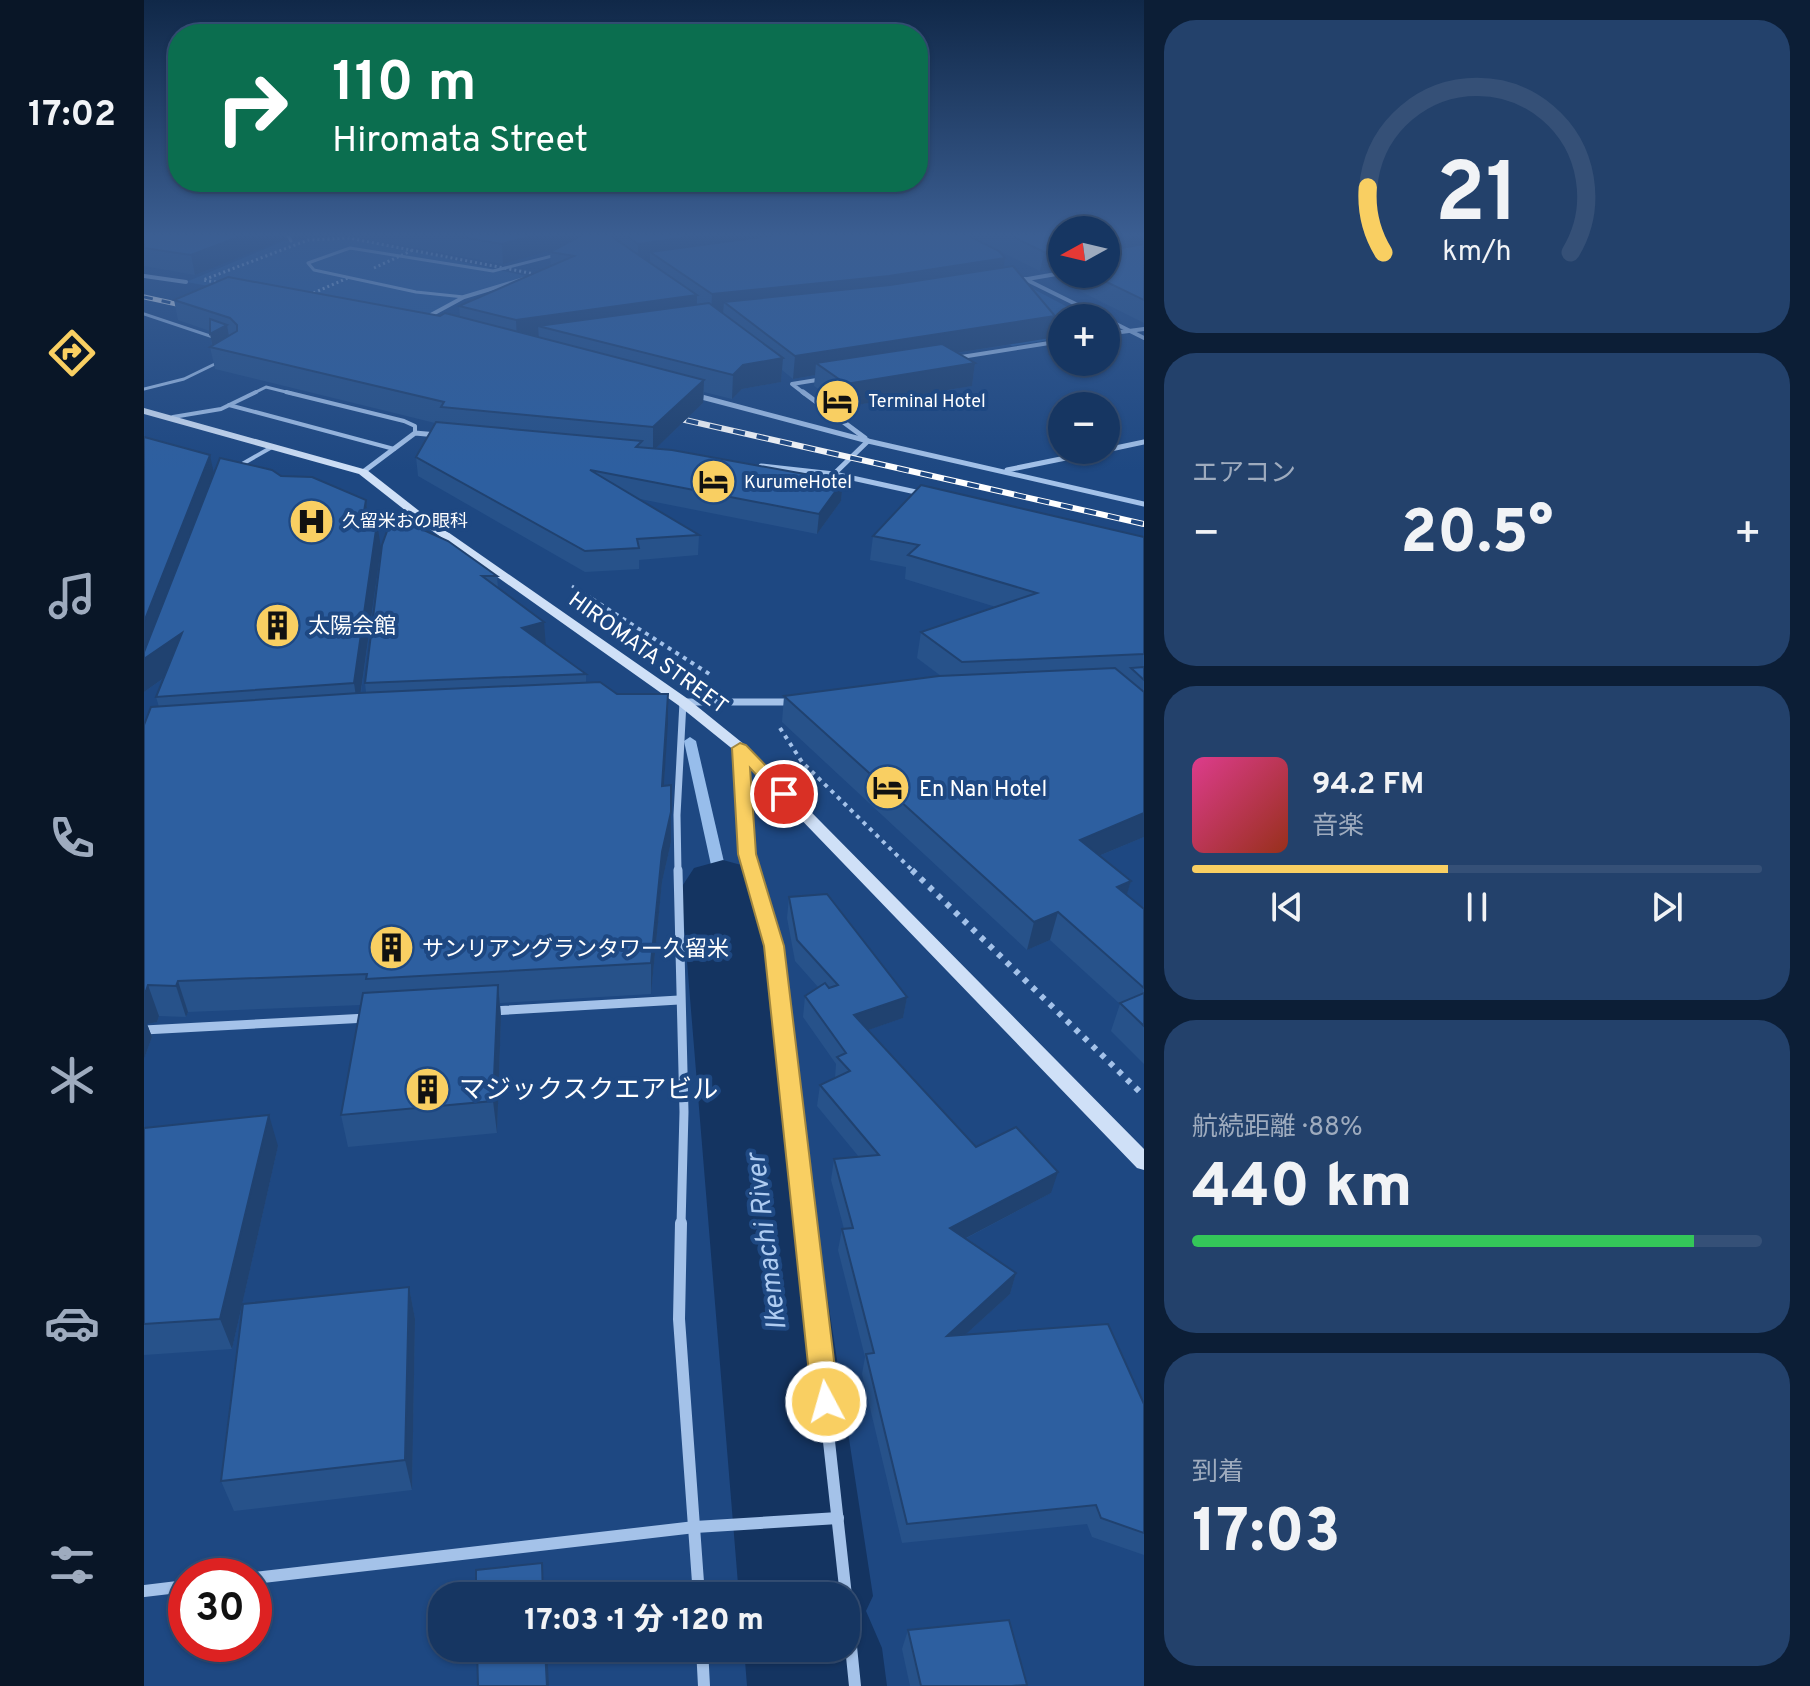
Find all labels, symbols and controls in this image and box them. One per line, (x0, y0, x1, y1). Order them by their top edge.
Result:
text: 110 m (332, 50, 477, 120)
icon: right (200, 56, 304, 160)
text: 17:02 (28, 93, 116, 139)
text: Hiromata Street (332, 119, 588, 165)
text: 21 (1435, 145, 1519, 250)
north arrow (1048, 216, 1120, 288)
map controls (1048, 216, 1120, 464)
text: km/h (1442, 235, 1512, 271)
button: + (1048, 304, 1120, 376)
icon: directions (44, 325, 100, 381)
hotel icon: Terminal Hotel (813, 377, 861, 425)
place label: Terminal Hotel (868, 391, 986, 414)
button: − (1048, 392, 1120, 464)
hotel icon: KurumeHotel (689, 458, 737, 506)
text: エアコン (1192, 458, 1296, 491)
place label: KurumeHotel (744, 472, 852, 495)
hospital icon: 久留米おの眼科 (287, 497, 335, 545)
text: 20.5° (1401, 498, 1553, 574)
text: − (1192, 508, 1220, 564)
text: + (1734, 508, 1762, 564)
place label: 久留米おの眼科 (342, 511, 468, 534)
icon: music (44, 568, 100, 624)
street label: HIROMATA STREET (563, 587, 732, 721)
building icon: 太陽会館 (253, 601, 301, 649)
place label: 太陽会館 (308, 614, 396, 641)
pin (750, 760, 818, 828)
hotel icon: En Nan Hotel (864, 764, 912, 812)
text: 94.2 FM (1312, 767, 1424, 804)
icon: arrive (762, 772, 806, 816)
place label: En Nan Hotel (919, 777, 1047, 804)
icon: phone (44, 810, 100, 866)
text: 音楽 (1312, 811, 1364, 844)
icon: previous (1265, 885, 1309, 929)
icon: pause (1455, 885, 1499, 929)
icon: next (1645, 885, 1689, 929)
building icon: サンリアングランタワー久留米 (367, 924, 415, 972)
place label: サンリアングランタワー久留米 (422, 937, 729, 964)
icon: climate (44, 1052, 100, 1108)
building icon: マジックスクエアビル (404, 1065, 452, 1113)
place label: マジックスクエアビル (459, 1075, 718, 1108)
text: 航続距離 · 88% (1192, 1112, 1363, 1145)
water label: Ikemachi River (739, 1149, 797, 1332)
text: 440 km (1192, 1152, 1412, 1228)
icon: car (44, 1295, 100, 1351)
position arrow (784, 1360, 868, 1444)
text: 到着 (1192, 1457, 1244, 1490)
text: 17:03 (1192, 1497, 1341, 1573)
icon: filters (44, 1537, 100, 1593)
speed limit sign: 30 (168, 1558, 272, 1662)
text: 17:03 · 1 分 · 120 m (524, 1603, 764, 1640)

